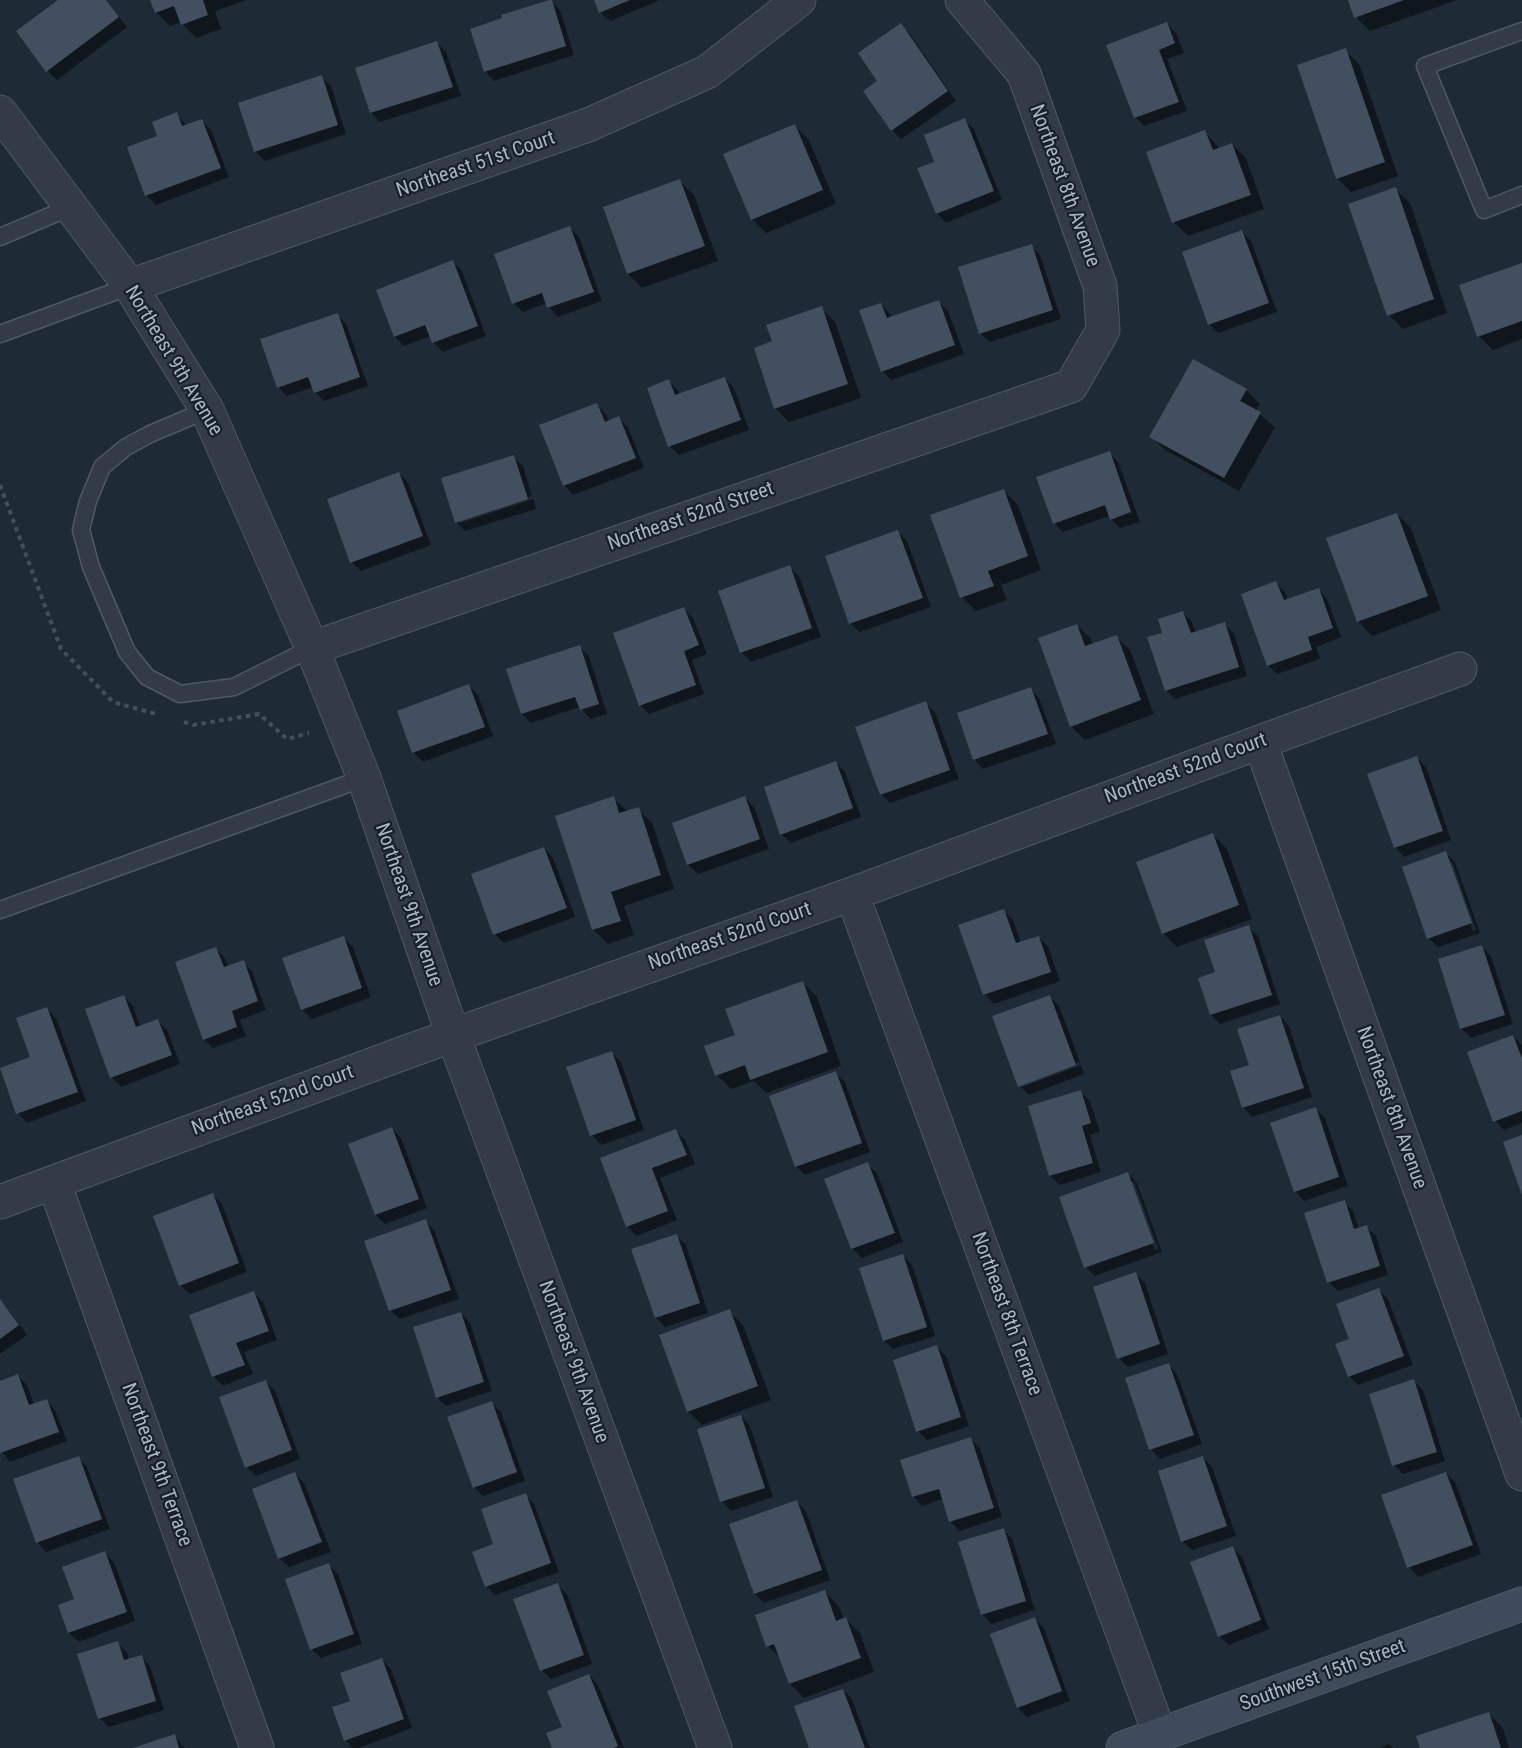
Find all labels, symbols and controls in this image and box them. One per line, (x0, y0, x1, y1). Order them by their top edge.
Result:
street label: Northeast 8th Avenue (1024, 102, 1104, 270)
street label: Northeast 51st Court (394, 127, 558, 203)
street label: Northeast 9th Avenue (119, 282, 227, 440)
street label: Northeast 52nd Street (605, 477, 777, 557)
street label: Northeast 52nd Court (1102, 729, 1270, 809)
street label: Northeast 9th Avenue (369, 820, 447, 990)
street label: Northeast 52nd Court (645, 898, 815, 976)
street label: Northeast 8th Avenue (1351, 1024, 1431, 1192)
street label: Northeast 52nd Court (189, 1061, 357, 1141)
street label: Northeast 8th Terrace (965, 1229, 1047, 1399)
street label: Northeast 9th Avenue (533, 1278, 613, 1446)
street label: Northeast 9th Terrace (115, 1380, 197, 1550)
street label: Southwest 15th Street (1237, 1635, 1409, 1717)

